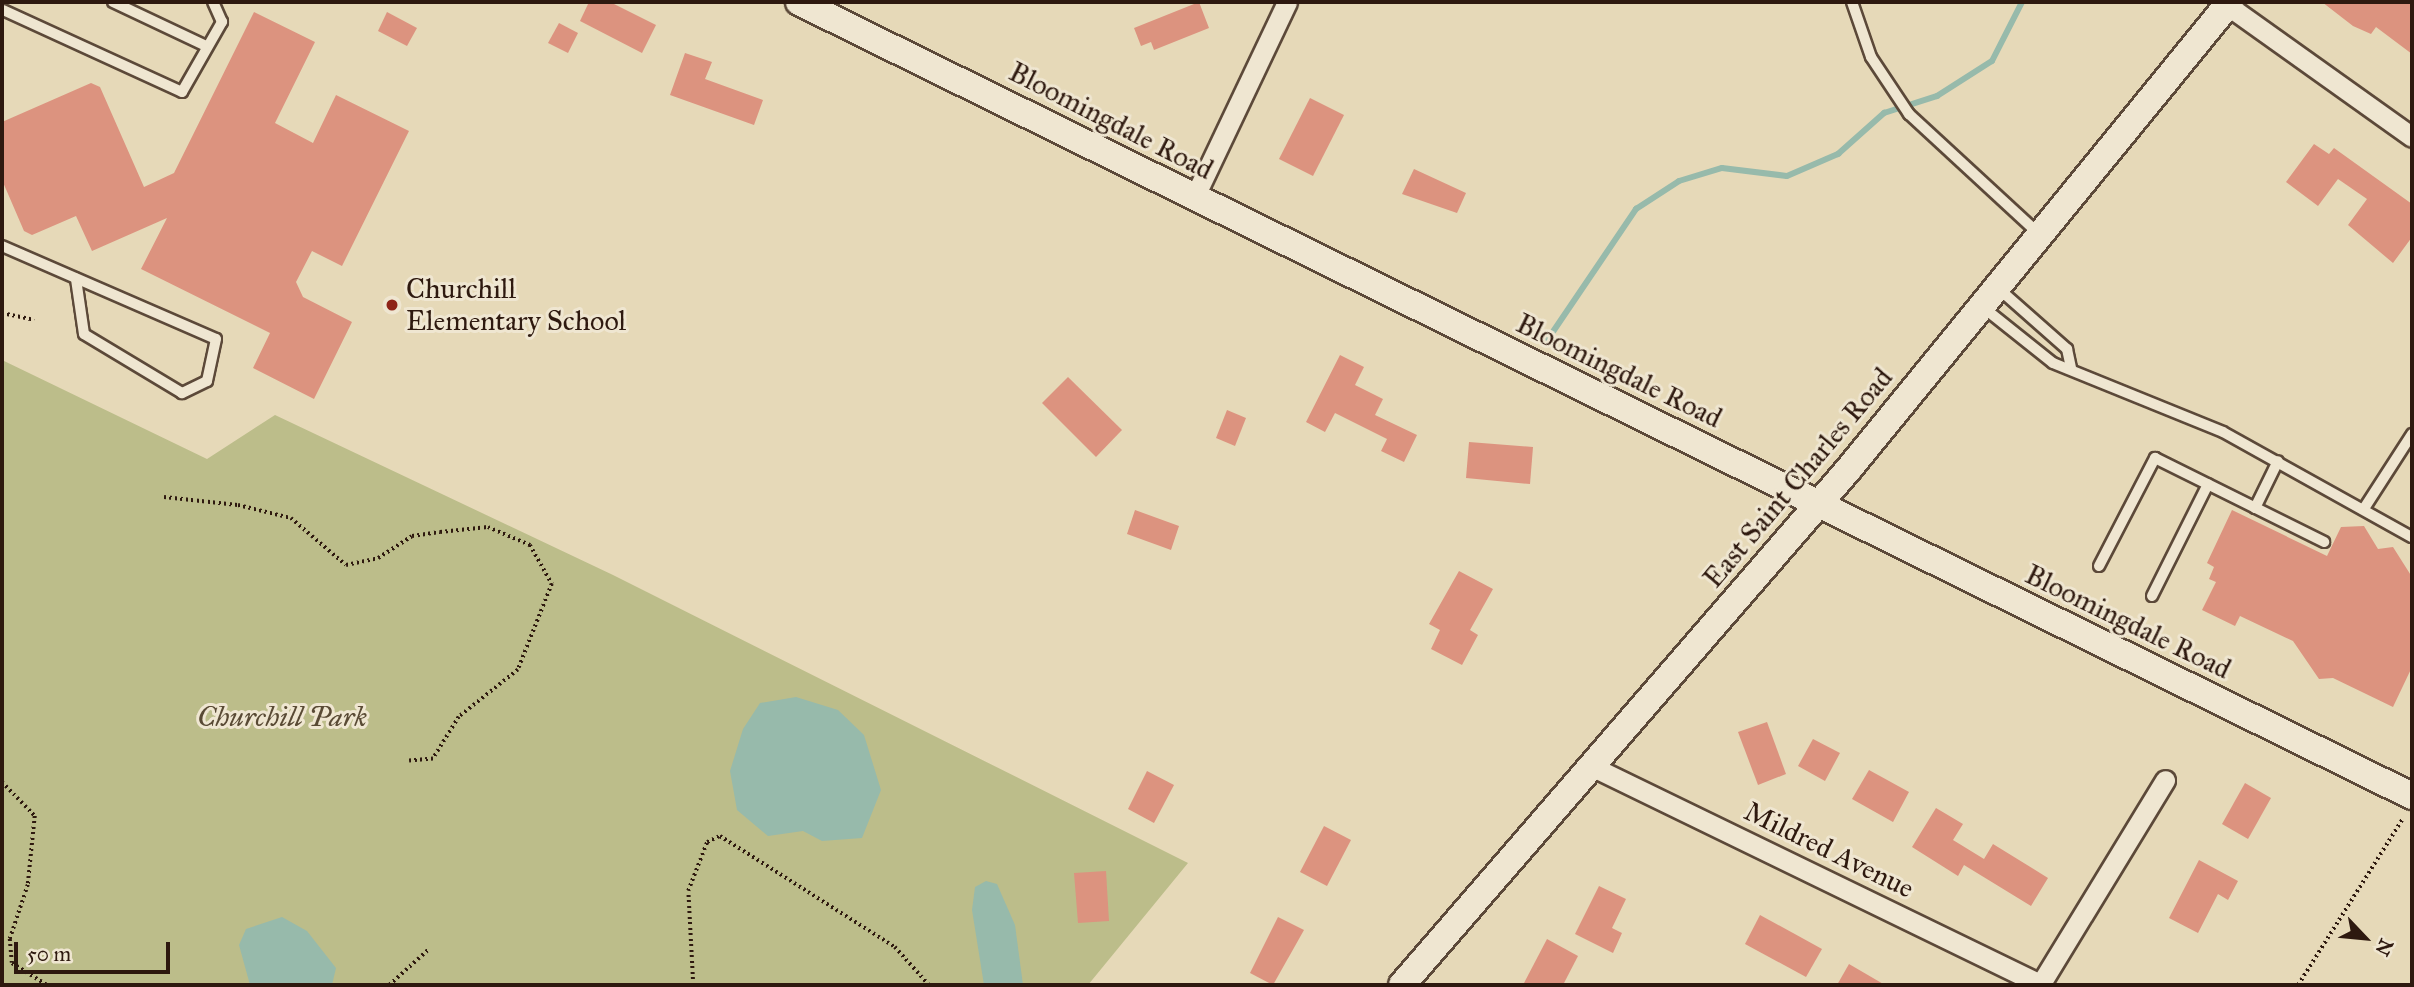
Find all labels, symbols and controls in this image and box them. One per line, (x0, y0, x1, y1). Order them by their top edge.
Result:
street label: Bloomingdale Road (1003, 55, 1219, 187)
place label: Churchill Elementary School (406, 272, 626, 338)
marker: Churchill Elementary School (384, 297, 400, 313)
street label: Bloomingdale Road (1511, 307, 1727, 435)
street label: East Saint Charles Road (1696, 361, 1900, 595)
street label: Bloomingdale Road (2020, 558, 2236, 686)
park label: Churchill Park (197, 700, 367, 734)
street label: Mildred Avenue (1739, 795, 1919, 905)
north arrow (2330, 903, 2400, 973)
scale bar (18, 928, 173, 972)
text: N (2370, 935, 2398, 960)
text: 50 m (27, 941, 71, 967)

